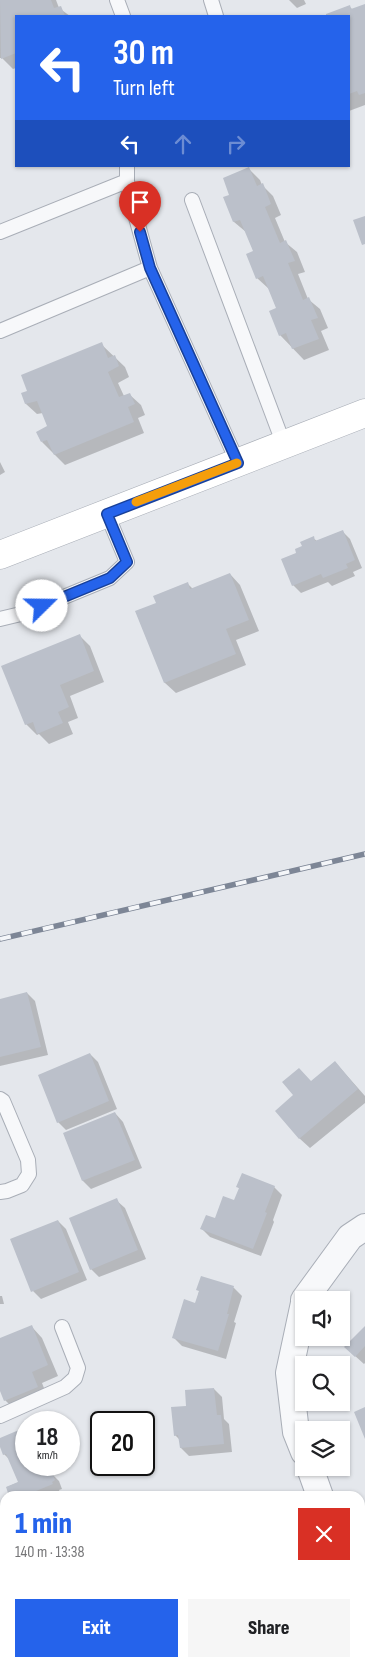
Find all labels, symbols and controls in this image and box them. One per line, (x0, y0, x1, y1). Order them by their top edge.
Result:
text: 30 m (113, 32, 174, 75)
icon: left (30, 35, 95, 100)
text: Turn left (113, 75, 175, 102)
icon: left (116, 130, 144, 158)
icon: ahead (169, 130, 197, 158)
icon: right (222, 130, 250, 158)
pin (119, 181, 161, 232)
icon: arrive (126, 188, 154, 216)
position arrow (15, 579, 67, 631)
map controls (295, 1291, 350, 1476)
button: sound (295, 1291, 350, 1346)
button: search (295, 1356, 350, 1411)
speed limit sign: 20 (90, 1411, 155, 1476)
button: layers (295, 1421, 350, 1476)
text: 18 (37, 1422, 58, 1453)
text: km/h (37, 1448, 58, 1463)
text: 1 min (15, 1506, 72, 1542)
button: close (298, 1508, 350, 1560)
text: 140 m · 13:38 (15, 1543, 85, 1562)
button: Exit (15, 1599, 178, 1657)
button: Share (188, 1599, 350, 1657)

